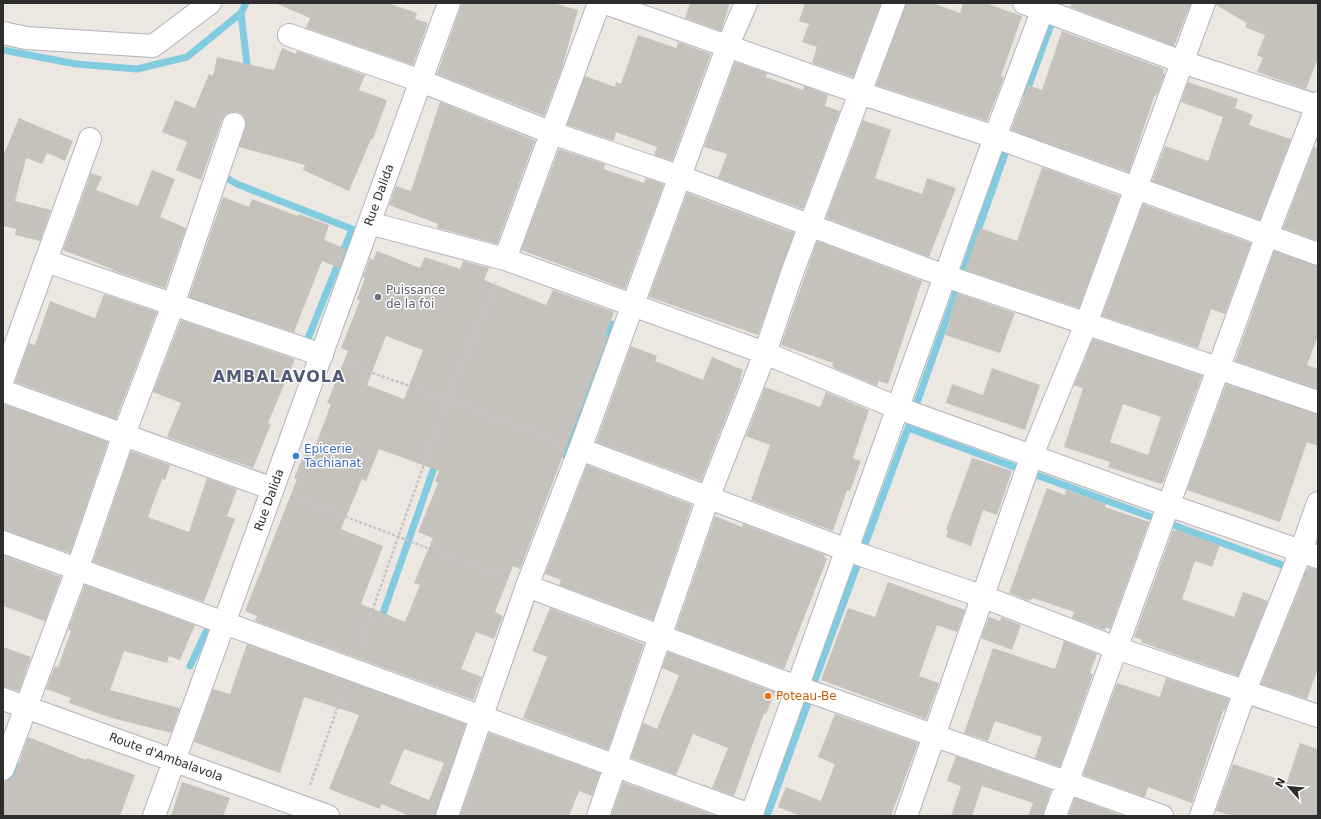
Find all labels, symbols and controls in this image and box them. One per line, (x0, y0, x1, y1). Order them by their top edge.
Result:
street label: Rue Dalida (361, 162, 397, 228)
place label: Puissance de la foi (386, 283, 445, 311)
marker: Puissance de la foi (373, 292, 383, 302)
district label: AMBALAVOLA (213, 367, 345, 386)
place label: Epicerie Tachianat (303, 442, 362, 470)
marker: Epicerie Tachianat (291, 451, 301, 461)
street label: Rue Dalida (251, 467, 287, 533)
place label: Poteau-Be (776, 689, 837, 703)
marker: Poteau-Be (763, 691, 773, 701)
street label: Route d'Ambalavola (107, 730, 225, 784)
north arrow (1269, 767, 1309, 807)
text: N (1273, 776, 1288, 790)

